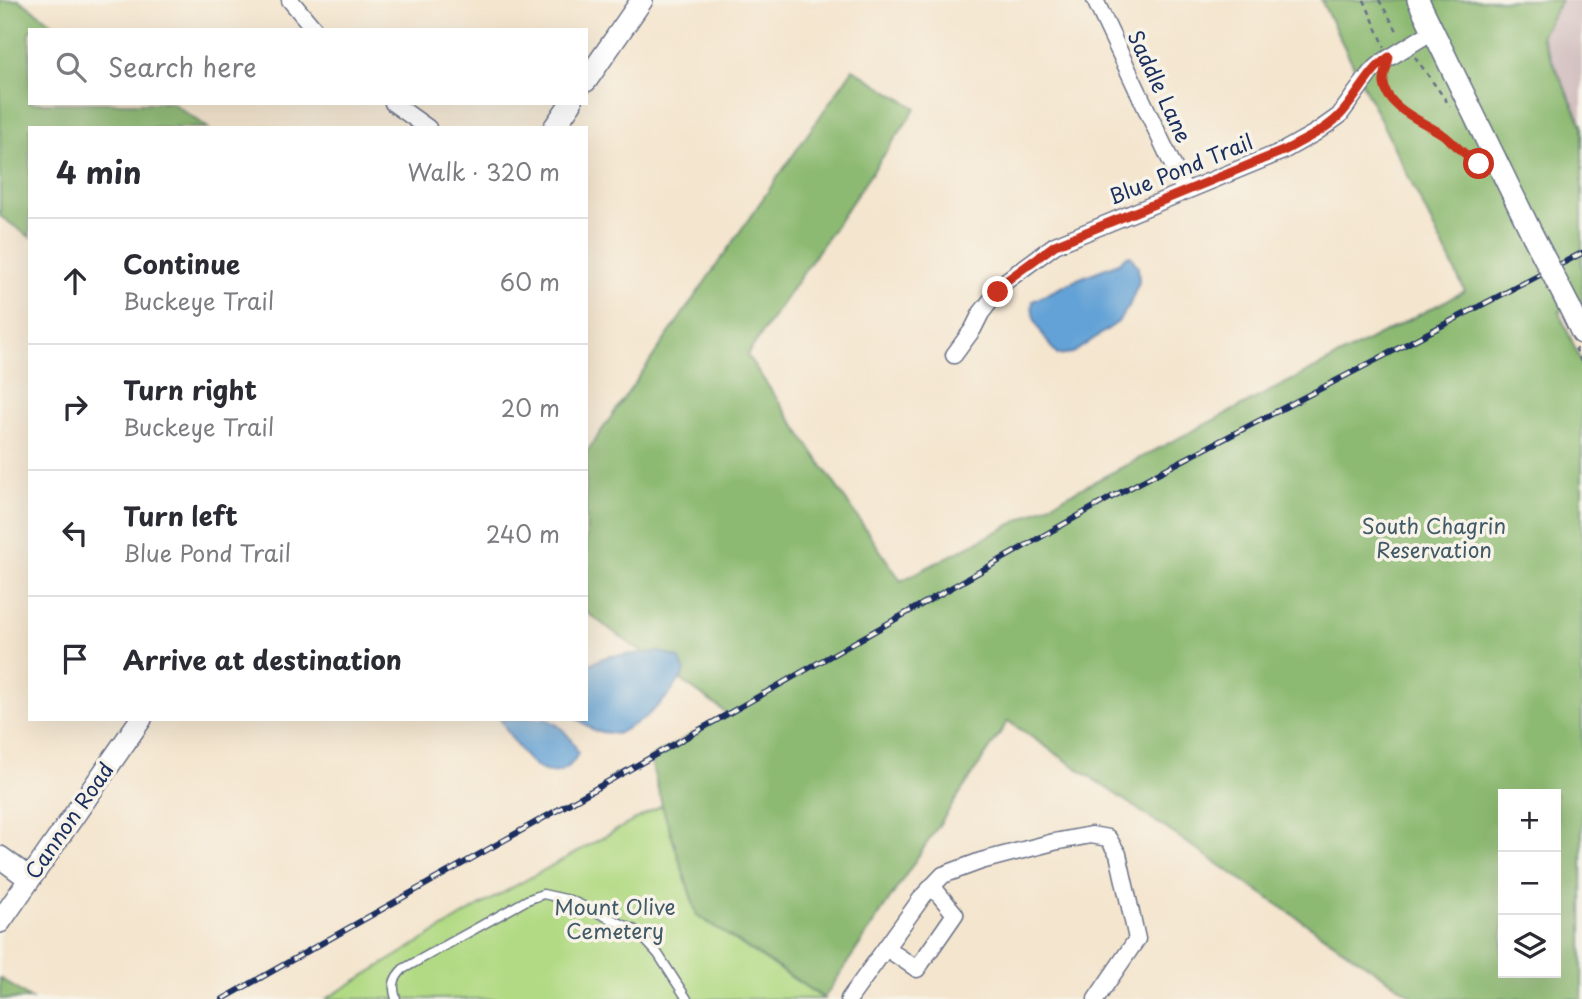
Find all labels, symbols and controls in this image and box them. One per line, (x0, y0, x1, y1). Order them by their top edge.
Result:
street label: Saddle Lane (1121, 25, 1201, 148)
search box (28, 28, 588, 105)
text: Search here (108, 47, 257, 86)
icon: search (52, 48, 90, 86)
street label: Blue Pond Trail (1103, 125, 1257, 212)
route start (1463, 148, 1494, 179)
text: 4 min (56, 149, 142, 194)
text: Walk · 320 m (407, 154, 560, 189)
text: Continue (123, 244, 240, 283)
icon: ahead (56, 262, 94, 300)
text: 60 m (500, 264, 560, 299)
route end (982, 276, 1013, 307)
text: Buckeye Trail (123, 283, 274, 318)
text: Turn right (123, 370, 257, 409)
icon: right (56, 388, 94, 426)
text: 20 m (501, 390, 560, 425)
text: Buckeye Trail (123, 409, 274, 444)
text: Turn left (123, 496, 238, 535)
park label: South Chagrin Reservation (1362, 509, 1506, 565)
icon: left (56, 514, 94, 552)
text: 240 m (486, 516, 560, 551)
text: Blue Pond Trail (123, 535, 291, 570)
icon: arrive (56, 640, 94, 678)
text: Arrive at destination (123, 640, 402, 679)
street label: Cannon Road (16, 755, 121, 885)
map controls (1498, 789, 1561, 978)
button: + (1498, 789, 1561, 852)
button: − (1498, 852, 1561, 915)
park label: Mount Olive Cemetery (554, 890, 676, 946)
button: layers (1498, 915, 1561, 978)

